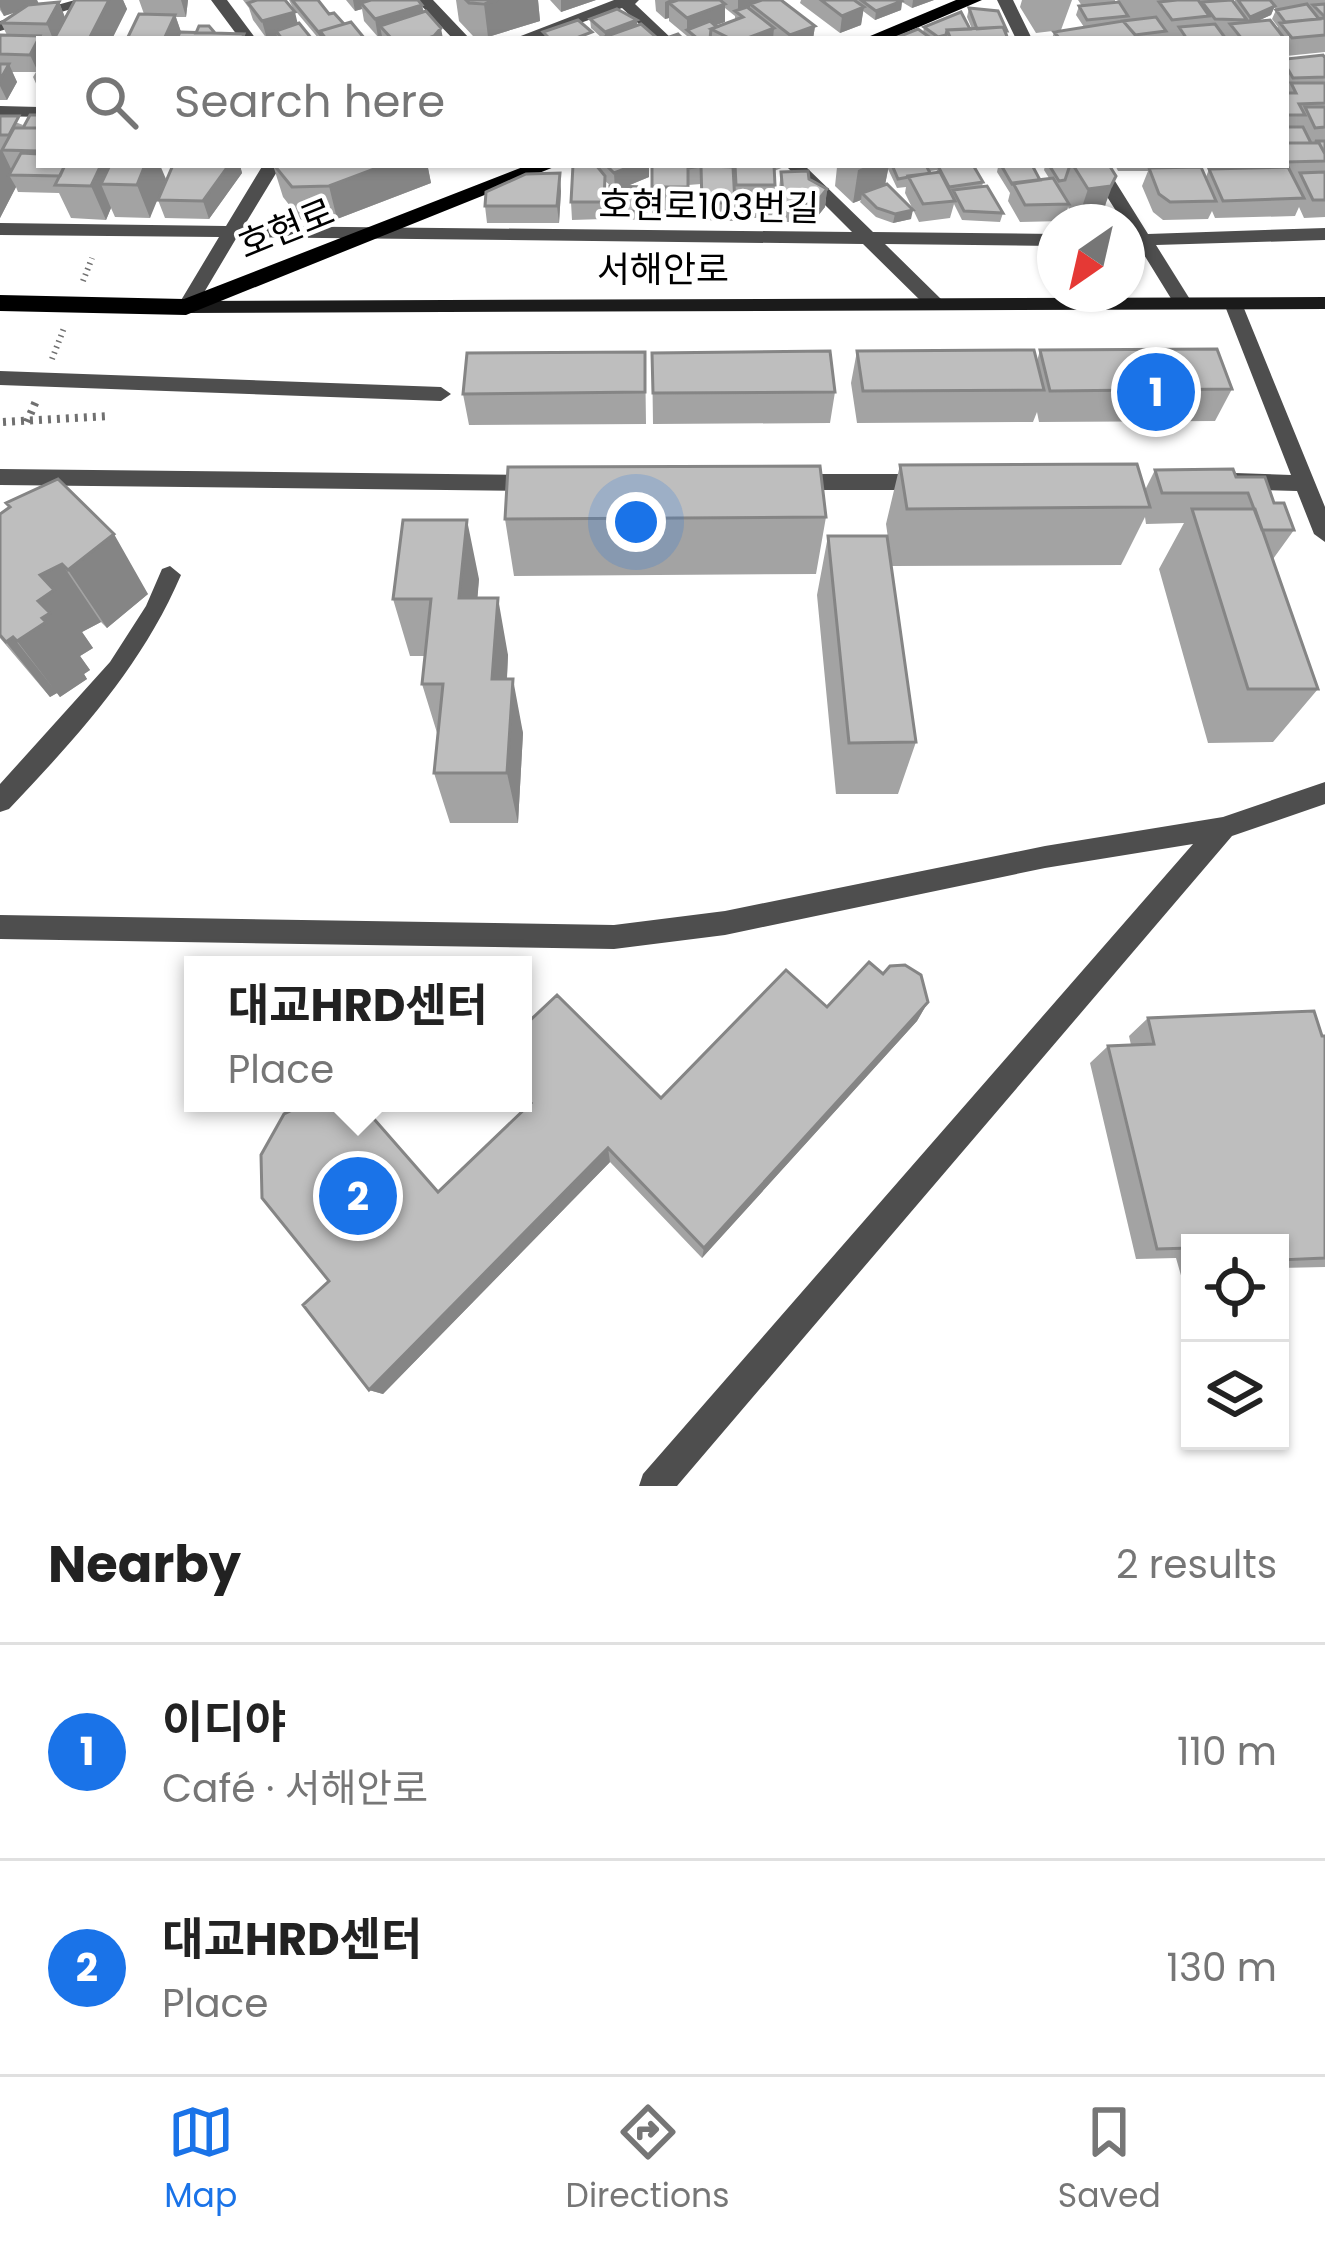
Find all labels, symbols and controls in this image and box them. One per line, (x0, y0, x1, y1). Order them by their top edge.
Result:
search box (36, 36, 1289, 168)
icon: search (78, 69, 144, 135)
text: Search here (174, 70, 445, 133)
street label: 호현로103번길 (598, 179, 820, 234)
street label: 호현로 (231, 186, 342, 271)
north arrow (1037, 204, 1145, 312)
street label: 서해안로 (597, 244, 729, 295)
pin: 1 (1117, 347, 1195, 437)
your location (606, 492, 666, 552)
popup (184, 956, 532, 1112)
text: 대교HRD센터 (228, 974, 488, 1037)
text: Place (228, 1042, 334, 1097)
pin: 2 (319, 1151, 397, 1241)
map controls (1181, 1234, 1289, 1450)
button: locate (1181, 1234, 1289, 1342)
button: layers (1181, 1342, 1289, 1450)
text: Nearby (48, 1528, 241, 1600)
text: 2 results (1116, 1537, 1277, 1592)
text: 이디야 (162, 1691, 286, 1754)
text: 1 (80, 1724, 94, 1779)
text: 110 m (1177, 1724, 1277, 1779)
text: Café · 서해안로 (162, 1761, 428, 1816)
text: 대교HRD센터 (162, 1908, 423, 1971)
text: 2 (76, 1940, 98, 1995)
text: 130 m (1166, 1940, 1277, 1995)
text: Place (162, 1976, 268, 2031)
tab: Map (164, 2099, 237, 2221)
tab: Directions (566, 2099, 729, 2221)
tab: Saved (1058, 2099, 1161, 2221)

